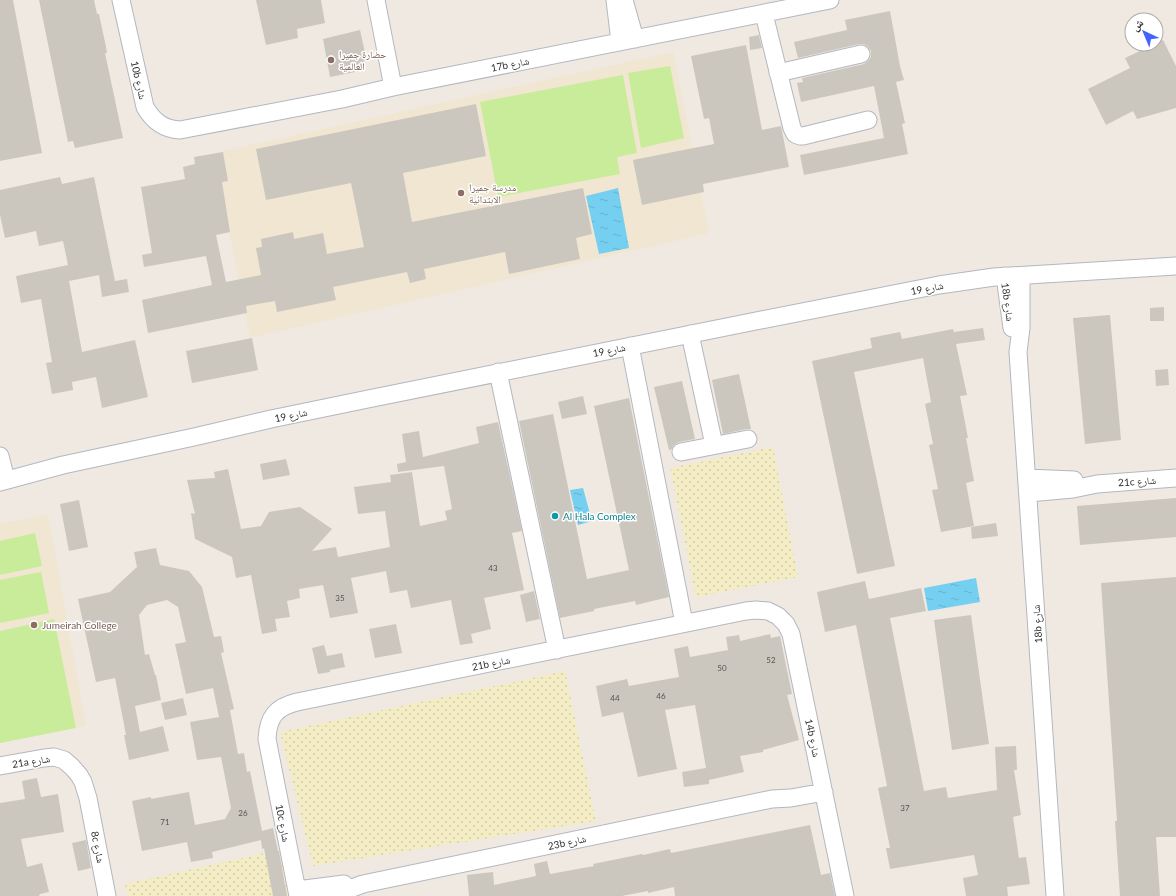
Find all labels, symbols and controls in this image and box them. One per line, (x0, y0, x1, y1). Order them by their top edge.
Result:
north arrow (1124, 12, 1164, 52)
text: ش (1128, 15, 1147, 35)
place label: حضارة جميرا العالمية (339, 48, 387, 72)
street label: 17b شارع (490, 54, 531, 75)
marker: حضارة جميرا العالمية (326, 55, 336, 65)
street label: 10b شارع (128, 60, 149, 101)
place label: مدرسة جميرا الابتدائية (469, 181, 517, 205)
marker: مدرسة جميرا الابتدائية (456, 188, 466, 198)
street label: شارع 19 (910, 279, 945, 298)
street label: 18b شارع (998, 282, 1017, 323)
street label: شارع 19 (592, 341, 627, 360)
street label: شارع 19 (274, 406, 309, 425)
street label: 21c شارع (1118, 474, 1157, 489)
place label: Al Hala Complex (563, 510, 636, 522)
marker: Al Hala Complex (550, 511, 560, 521)
house number: 43 (488, 563, 498, 573)
house number: 35 (335, 593, 345, 603)
street label: 18b شارع (1030, 604, 1045, 644)
place label: Jumeirah College (42, 619, 117, 631)
marker: Jumeirah College (29, 620, 39, 630)
street label: 21b شارع (471, 653, 512, 674)
house number: 52 (766, 655, 776, 665)
house number: 50 (717, 663, 727, 673)
house number: 46 (656, 691, 666, 701)
house number: 44 (610, 693, 620, 703)
street label: 14b شارع (802, 718, 823, 759)
street label: 21a شارع (11, 752, 51, 771)
street label: 10c شارع (273, 803, 293, 843)
house number: 37 (900, 803, 910, 813)
house number: 26 (238, 808, 248, 818)
house number: 71 (160, 817, 170, 827)
street label: 8c شارع (88, 830, 107, 865)
street label: 23b شارع (547, 832, 588, 853)

